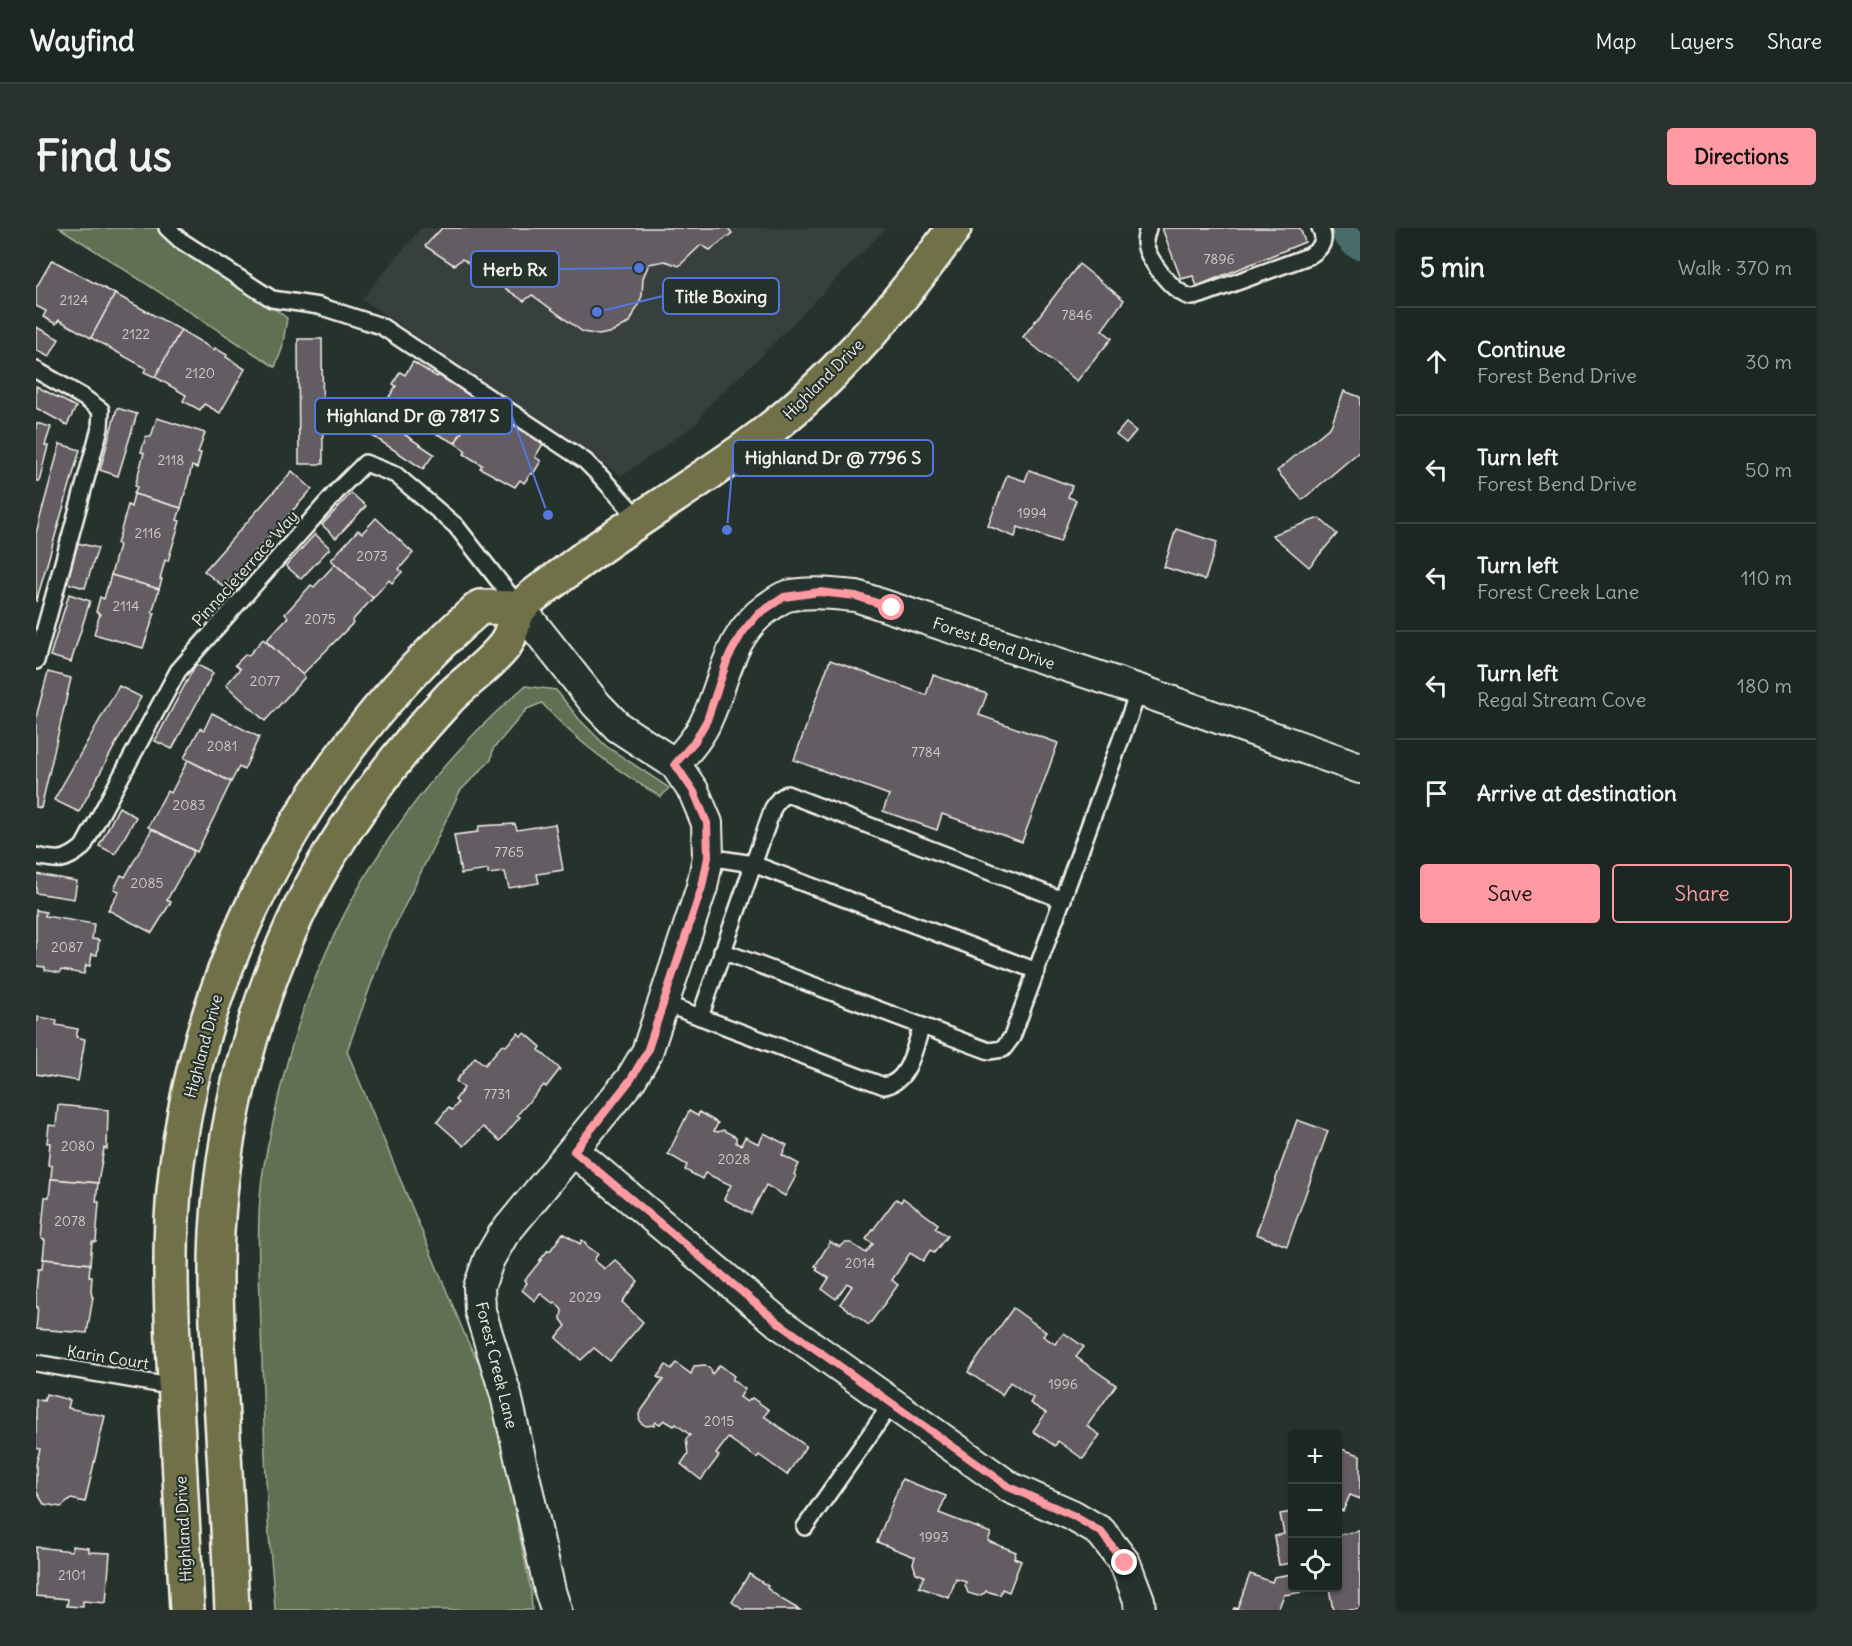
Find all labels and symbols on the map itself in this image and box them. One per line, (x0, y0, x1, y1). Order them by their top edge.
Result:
house number: 7896 (1203, 250, 1235, 268)
callout: Herb Rx (471, 251, 559, 287)
text: Herb Rx (483, 258, 547, 281)
callout: Title Boxing (663, 278, 779, 314)
text: Title Boxing (675, 285, 767, 308)
house number: 2124 (60, 291, 88, 309)
house number: 7846 (1061, 306, 1093, 324)
house number: 2122 (122, 325, 151, 343)
street label: Highland Drive (778, 334, 868, 424)
house number: 2120 (185, 364, 215, 382)
callout: Highland Dr @ 7817 S (315, 398, 512, 434)
text: Highland Dr @ 7817 S (326, 404, 500, 427)
callout: Highland Dr @ 7796 S (733, 440, 933, 476)
text: Highland Dr @ 7796 S (745, 446, 921, 469)
house number: 2118 (158, 451, 184, 469)
house number: 1994 (1017, 504, 1047, 522)
street label: Pinnacleterrace Way (188, 506, 302, 630)
house number: 2116 (135, 524, 161, 542)
house number: 2073 (356, 547, 388, 565)
route start (878, 594, 904, 620)
house number: 2114 (113, 597, 139, 615)
house number: 2075 (304, 610, 336, 628)
street label: Forest Bend Drive (930, 613, 1058, 673)
house number: 2077 (250, 672, 280, 690)
house number: 2081 (207, 737, 237, 755)
house number: 7784 (911, 743, 941, 761)
house number: 2083 (173, 796, 205, 814)
house number: 7765 (494, 843, 524, 861)
house number: 2085 (131, 874, 164, 892)
house number: 2087 (51, 938, 83, 956)
street label: Highland Drive (180, 992, 226, 1100)
house number: 7731 (483, 1085, 511, 1103)
house number: 2080 (61, 1137, 95, 1155)
house number: 2028 (718, 1150, 750, 1168)
house number: 2078 (54, 1212, 86, 1230)
house number: 2014 (845, 1254, 875, 1272)
house number: 2029 (569, 1288, 601, 1306)
street label: Forest Creek Lane (472, 1300, 522, 1430)
street label: Karin Court (66, 1341, 151, 1373)
house number: 1996 (1048, 1375, 1078, 1393)
house number: 2015 (704, 1412, 734, 1430)
street label: Highland Drive (170, 1475, 196, 1583)
house number: 1993 (919, 1528, 949, 1546)
route end (1111, 1549, 1137, 1575)
house number: 2101 (58, 1566, 86, 1584)

